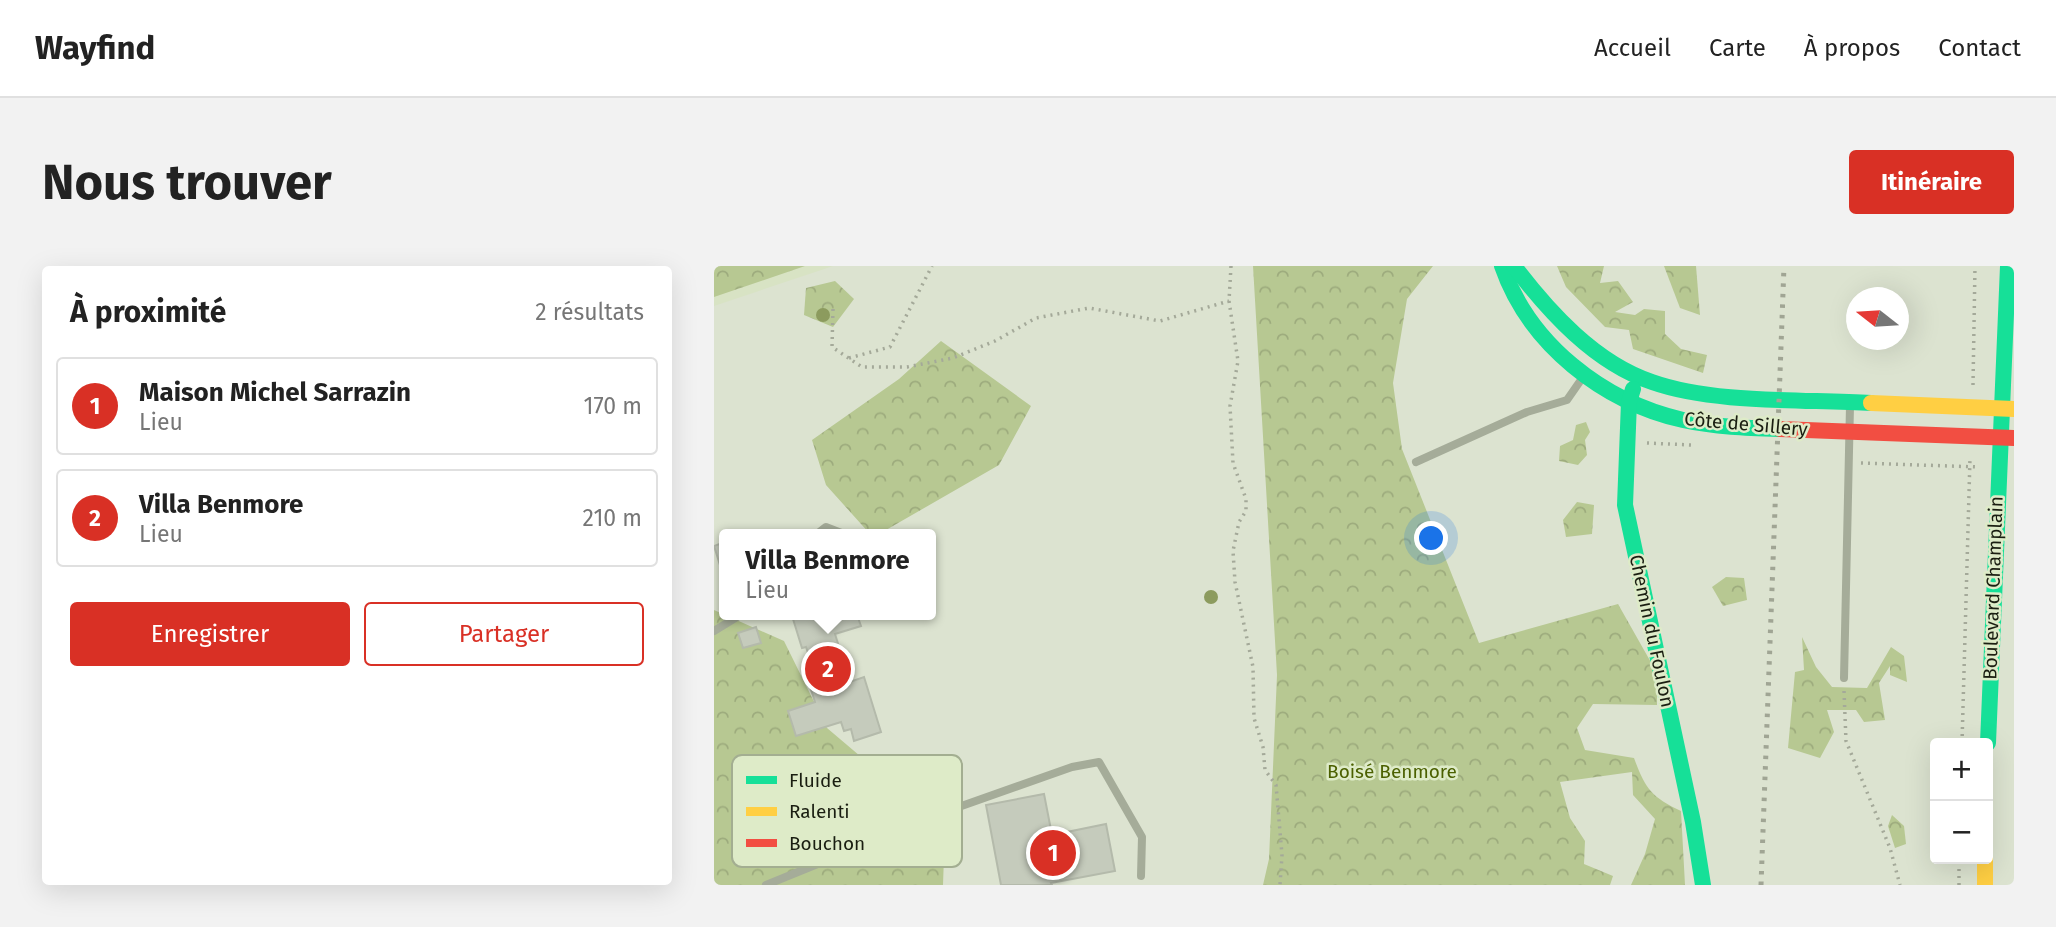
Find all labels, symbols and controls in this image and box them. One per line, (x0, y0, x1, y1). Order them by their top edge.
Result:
text: Wayfind (35, 28, 155, 68)
text: Accueil (1594, 34, 1671, 62)
text: Carte (1709, 34, 1766, 62)
text: À propos (1804, 34, 1900, 62)
text: Contact (1938, 34, 2021, 62)
button: Itinéraire (1849, 150, 2014, 214)
text: Nous trouver (42, 153, 332, 212)
north arrow (1846, 287, 1909, 350)
text: À proximité (70, 294, 226, 330)
text: 2 résultats (535, 298, 644, 326)
text: Maison Michel Sarrazin (139, 377, 411, 408)
text: 1 (90, 392, 100, 420)
text: 170 m (583, 392, 642, 420)
street label: Côte de Sillery (1683, 407, 1809, 441)
text: Lieu (139, 408, 183, 436)
text: Villa Benmore (139, 489, 303, 520)
street label: Boulevard Champlain (1978, 496, 2008, 680)
text: 2 (89, 504, 101, 532)
text: 210 m (583, 504, 642, 532)
text: Lieu (139, 520, 183, 548)
your location (1414, 521, 1448, 555)
popup (719, 529, 936, 620)
text: Villa Benmore (745, 545, 910, 576)
street label: Chemin du Foulon (1625, 552, 1679, 710)
text: Lieu (745, 576, 789, 604)
button: Enregistrer (70, 602, 350, 666)
button: Partager (364, 602, 644, 666)
pin: 2 (805, 643, 851, 695)
map controls (1930, 738, 1993, 864)
button: + (1930, 738, 1993, 801)
legend (732, 755, 962, 867)
park label: Boisé Benmore (1327, 760, 1457, 783)
text: Fluide (789, 769, 842, 792)
text: Ralenti (789, 800, 850, 823)
button: − (1930, 801, 1993, 864)
pin: 1 (1030, 827, 1076, 879)
text: Bouchon (789, 832, 865, 855)

